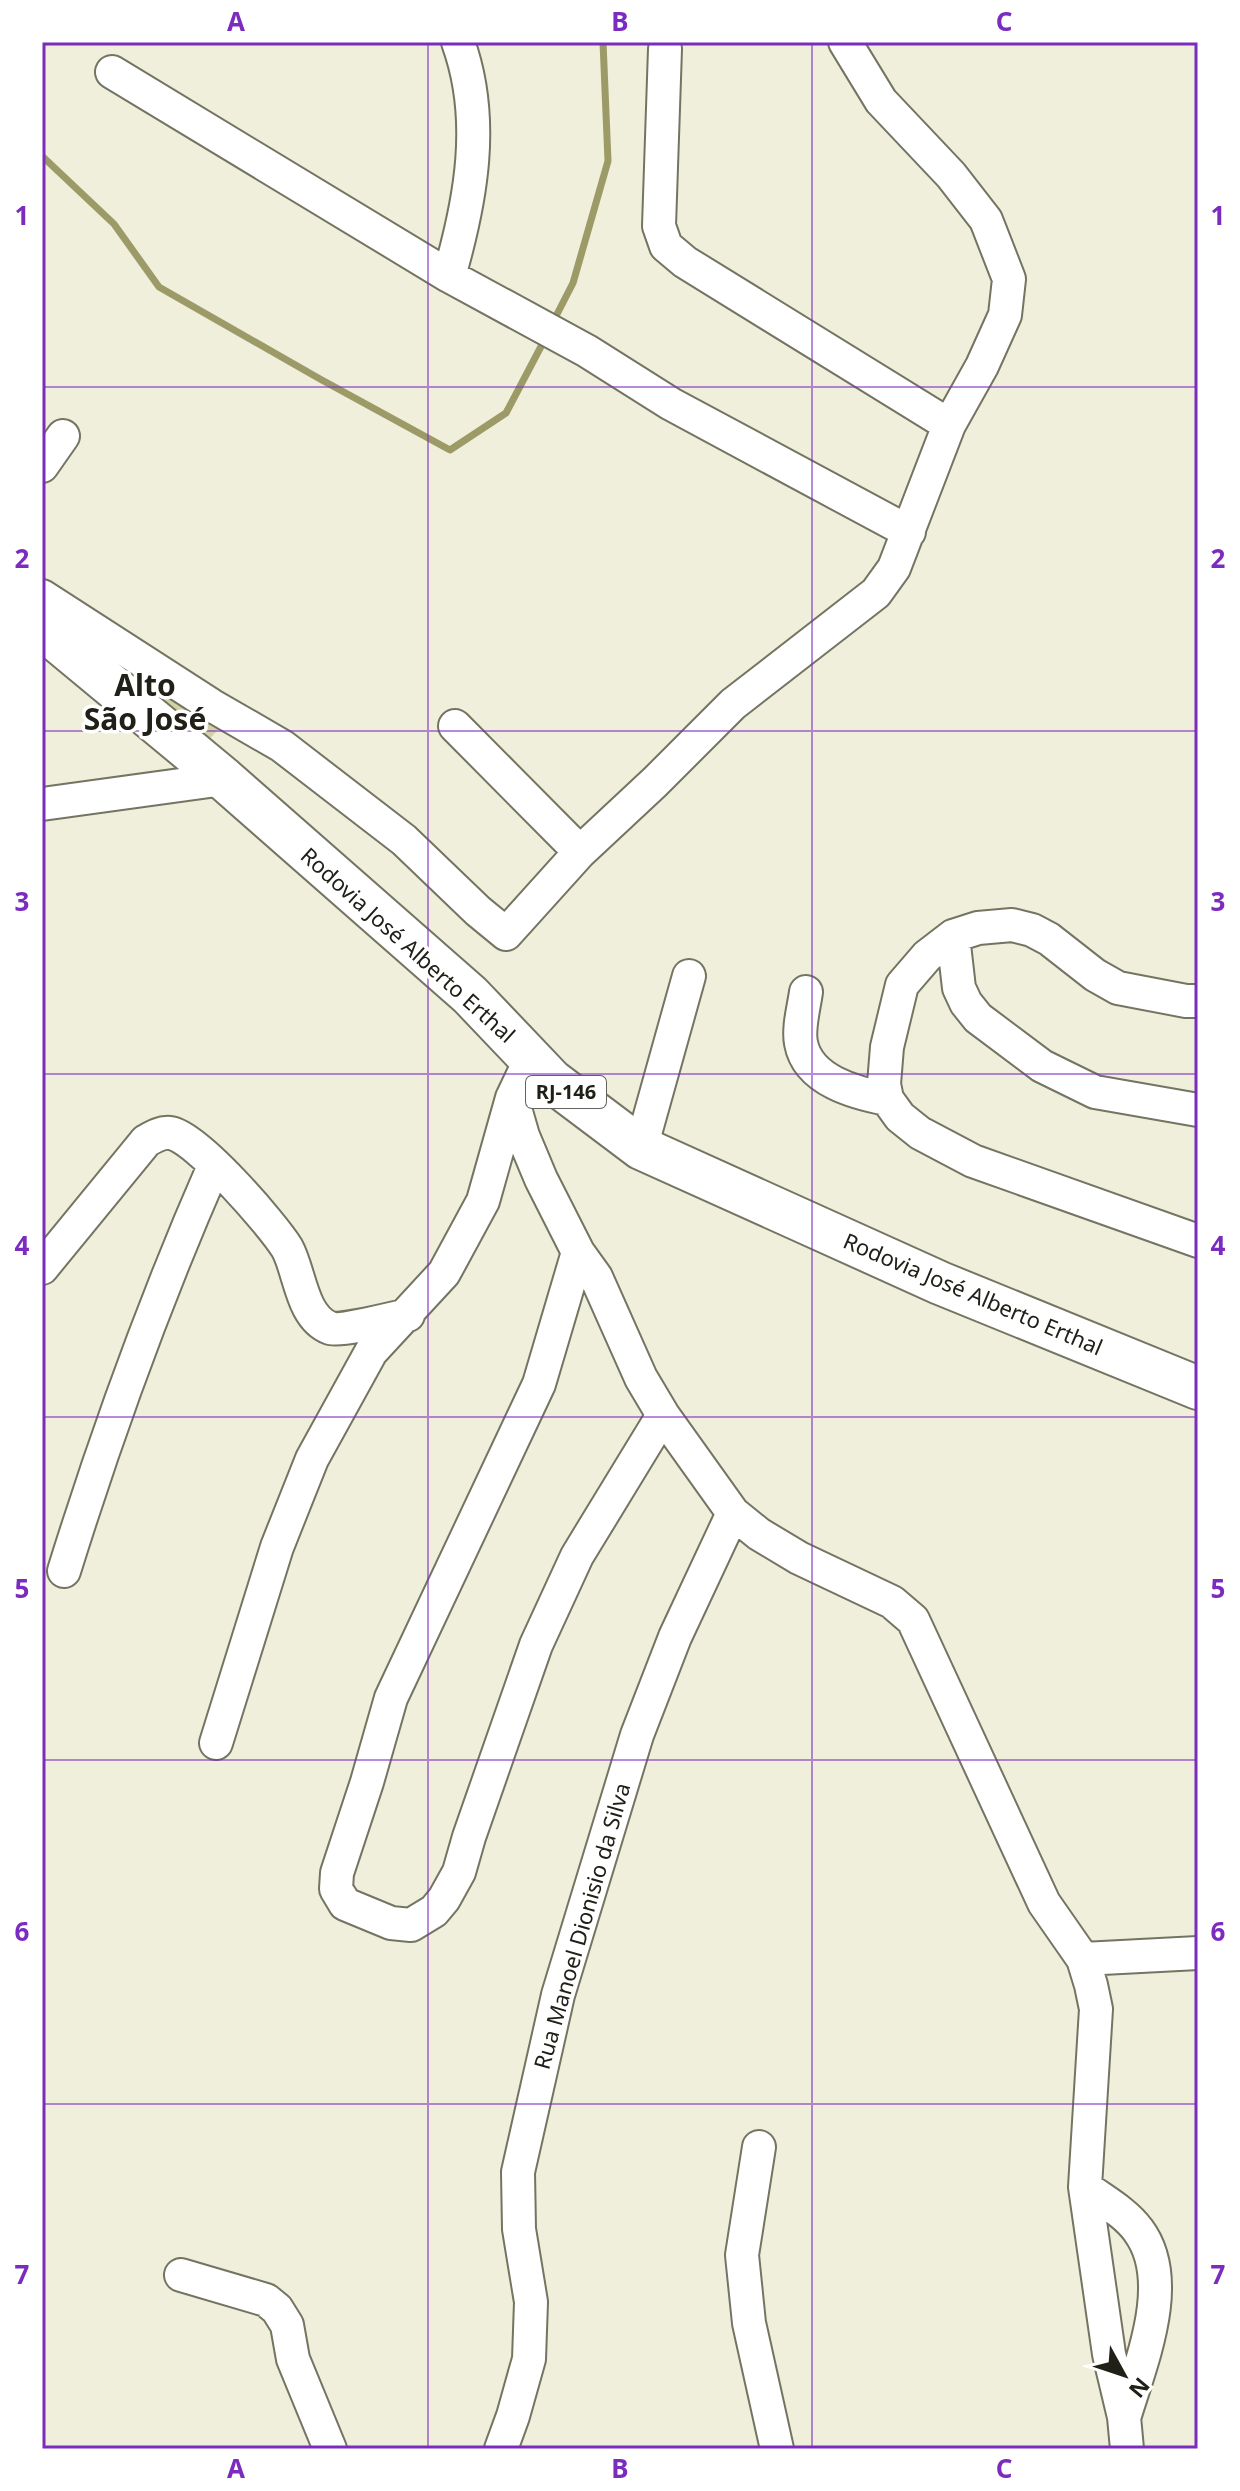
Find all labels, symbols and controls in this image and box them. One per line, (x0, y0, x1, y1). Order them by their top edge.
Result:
text: A (227, 3, 245, 39)
text: B (611, 3, 629, 39)
text: C (996, 3, 1012, 39)
text: 1 (15, 197, 29, 233)
text: 1 (1211, 197, 1225, 233)
text: 2 (15, 540, 30, 576)
text: 2 (1211, 540, 1226, 576)
district label: Alto São José (84, 664, 206, 739)
street label: Rodovia José Alberto Erthal (295, 840, 522, 1049)
text: 3 (15, 883, 29, 919)
text: 3 (1211, 883, 1225, 919)
road number: RJ-146 (526, 1076, 606, 1108)
street label: Rodovia José Alberto Erthal (839, 1225, 1108, 1361)
text: 4 (15, 1227, 30, 1263)
text: 4 (1211, 1227, 1226, 1263)
text: 5 (15, 1570, 29, 1606)
text: 5 (1211, 1570, 1225, 1606)
street label: Rua Manoel Dionisio da Silva (526, 1779, 636, 2072)
text: 6 (15, 1913, 30, 1949)
text: 6 (1211, 1913, 1226, 1949)
text: 7 (15, 2256, 30, 2292)
text: 7 (1211, 2256, 1226, 2292)
north arrow (1084, 2335, 1164, 2415)
text: N (1123, 2372, 1157, 2405)
text: A (227, 2450, 245, 2486)
text: B (611, 2450, 629, 2486)
text: C (996, 2450, 1012, 2486)

